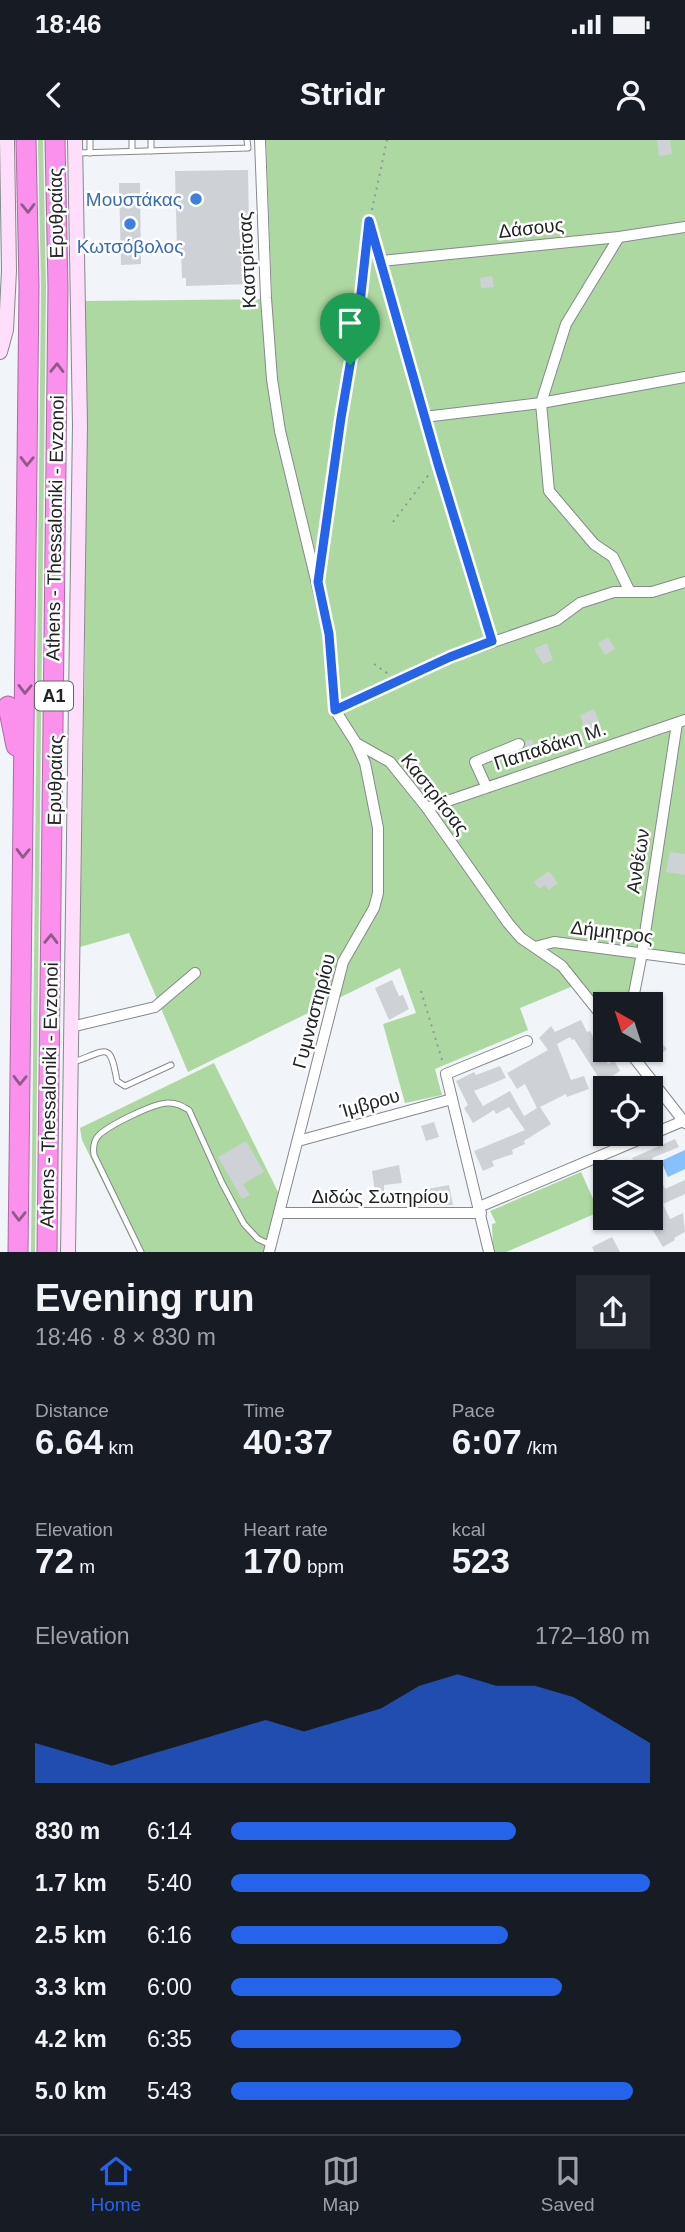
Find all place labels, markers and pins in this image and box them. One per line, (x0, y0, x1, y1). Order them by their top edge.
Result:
place label: Μουστάκας (86, 189, 182, 210)
marker: Μουστάκας (188, 191, 204, 207)
marker: Κωτσόβολος (122, 216, 138, 232)
place label: Κωτσόβολος (77, 236, 183, 257)
pin (320, 293, 380, 365)

